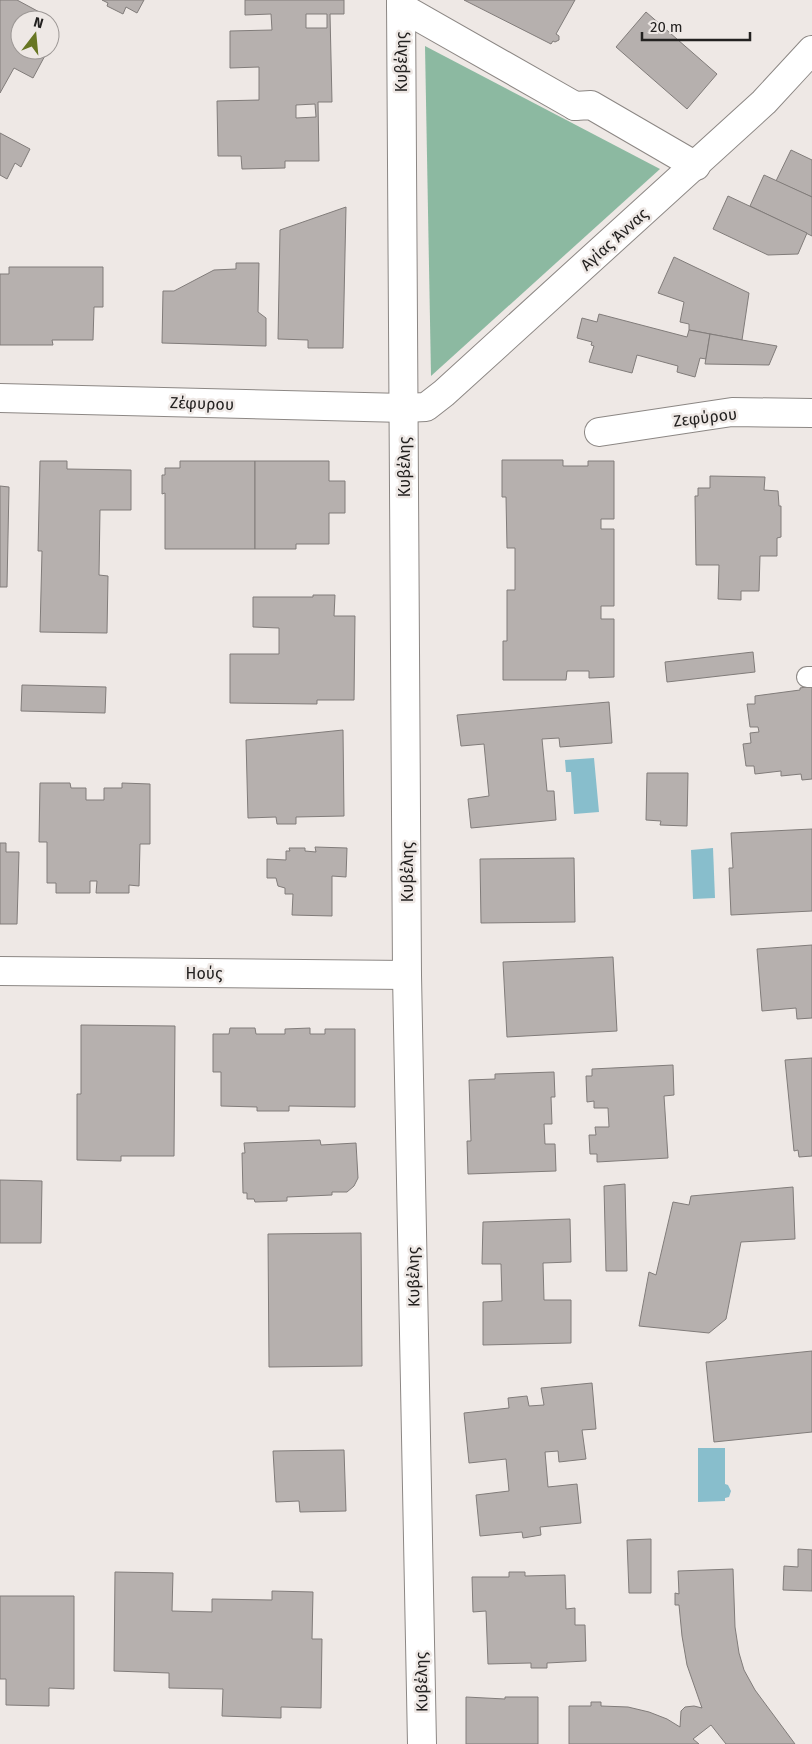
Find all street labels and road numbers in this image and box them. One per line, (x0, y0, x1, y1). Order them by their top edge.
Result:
street label: Κυβέλης (392, 31, 411, 92)
street label: Αγίας Άννας (577, 204, 652, 275)
street label: Ζέφυρου (170, 393, 234, 414)
street label: Ζεφύρου (672, 404, 738, 431)
street label: Κυβέλης (395, 436, 414, 497)
street label: Κυβέλης (398, 841, 417, 902)
street label: Ηούς (186, 964, 223, 983)
street label: Κυβέλης (403, 1246, 424, 1307)
street label: Κυβέλης (411, 1651, 432, 1712)

